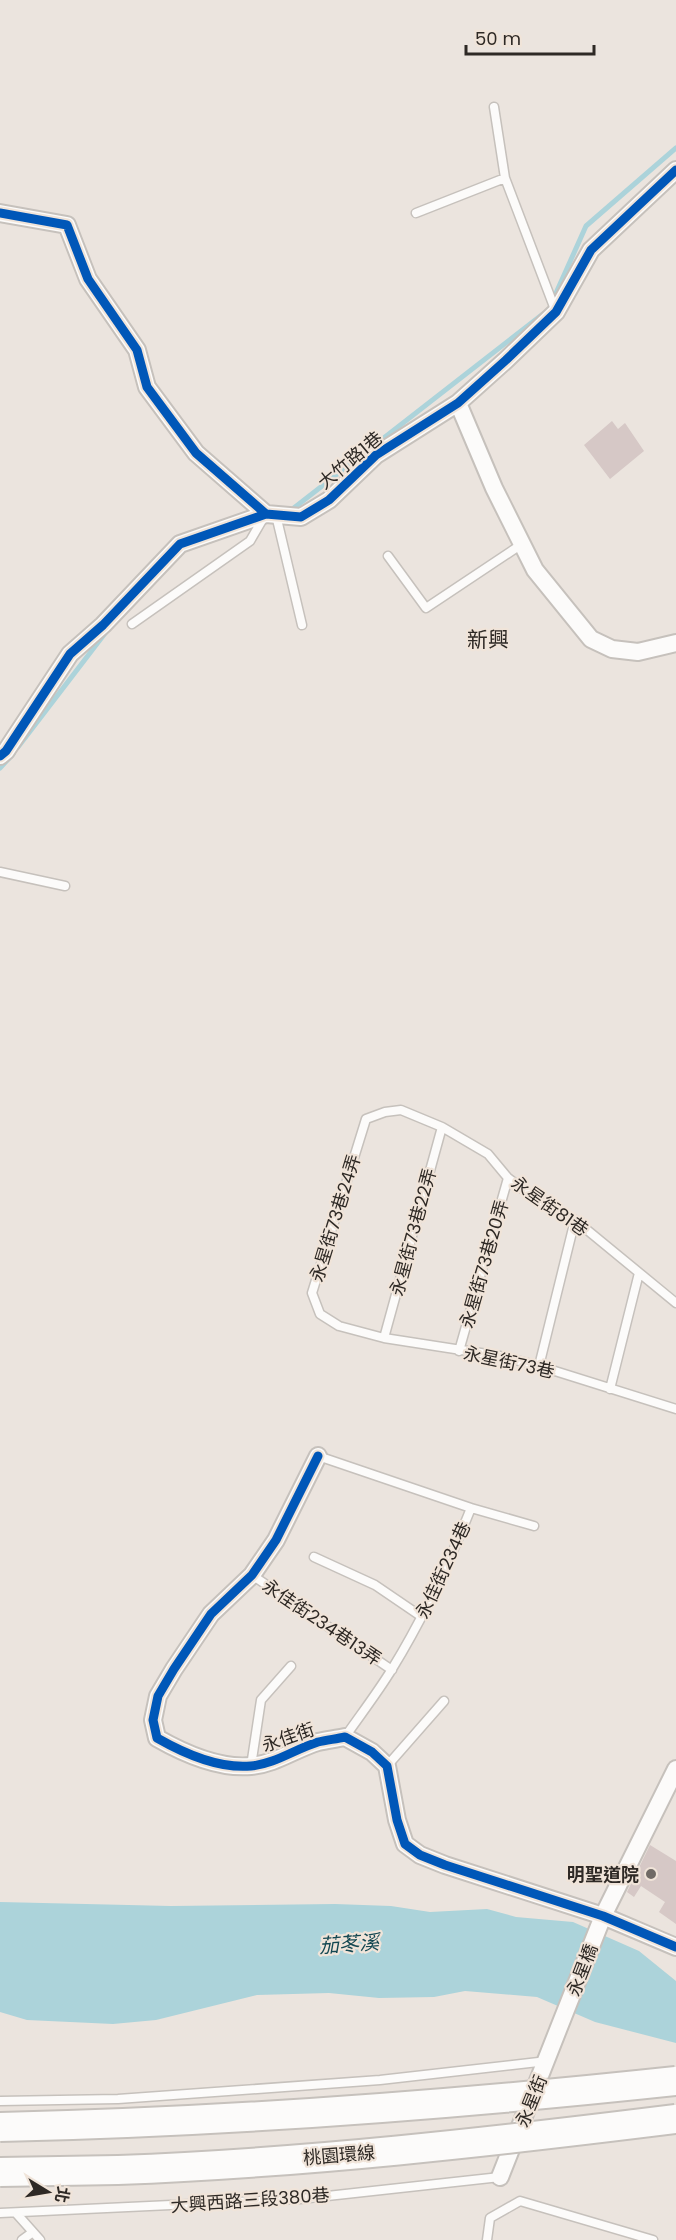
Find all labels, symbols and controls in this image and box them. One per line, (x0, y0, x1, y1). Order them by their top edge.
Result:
scale bar (466, 18, 594, 56)
text: 50 m (475, 26, 521, 51)
street label: 大竹路1巷 (312, 425, 388, 495)
district label: 新興 (467, 625, 509, 654)
street label: 永星街73巷24弄 (304, 1151, 366, 1285)
street label: 永星街73巷22弄 (384, 1165, 442, 1299)
street label: 永星街81巷 (506, 1170, 594, 1242)
street label: 永星街73巷20弄 (454, 1197, 514, 1331)
street label: 永星街73巷 (461, 1340, 557, 1384)
street label: 永佳街234巷 (410, 1517, 476, 1623)
street label: 永佳街234巷13弄 (258, 1573, 386, 1671)
street label: 永佳街 (258, 1716, 318, 1758)
place label: 明聖道院 (567, 1862, 639, 1887)
marker: 明聖道院 (644, 1867, 658, 1881)
water label: 茄苳溪 (318, 1928, 383, 1960)
street label: 永星橋 (561, 1940, 603, 2000)
street label: 永星街 (509, 2071, 553, 2131)
street label: 桃園環線 (302, 2139, 376, 2171)
north arrow (18, 2162, 78, 2222)
street label: 大興西路三段380巷 (170, 2182, 330, 2218)
text: 北 (49, 2185, 75, 2205)

